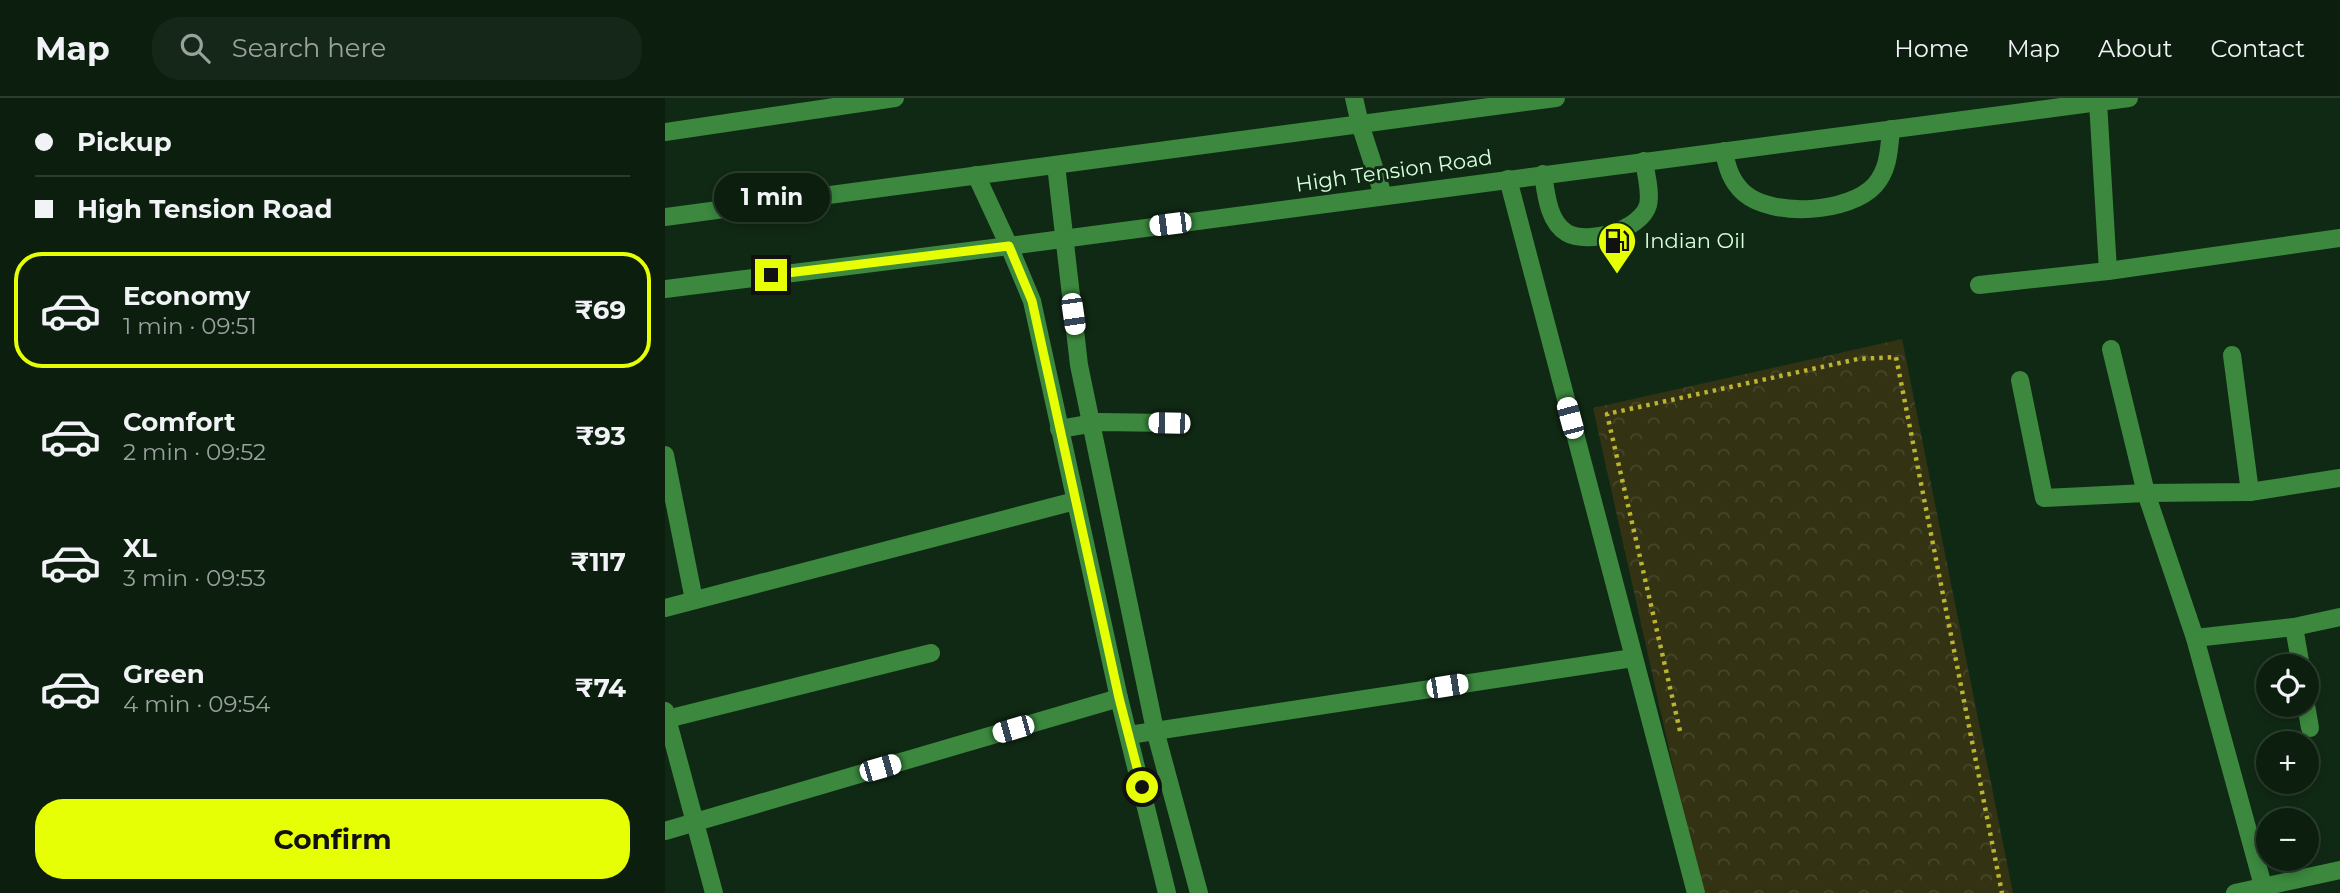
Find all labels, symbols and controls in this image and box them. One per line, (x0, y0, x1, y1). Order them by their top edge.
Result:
search box (152, 17, 642, 80)
text: Map (35, 28, 110, 68)
icon: search (176, 29, 214, 67)
text: Search here (232, 32, 386, 64)
text: Home (1894, 34, 1969, 63)
text: Map (2007, 34, 2060, 63)
text: About (2098, 34, 2172, 63)
text: Contact (2210, 34, 2305, 63)
text: Pickup (77, 126, 172, 158)
street label: High Tension Road (1294, 144, 1494, 197)
callout: 1 min (713, 174, 829, 222)
text: 1 min (741, 183, 803, 211)
text: High Tension Road (77, 193, 332, 225)
car (1148, 211, 1193, 237)
fuel station icon: Indian Oil (1596, 220, 1638, 275)
place label: Indian Oil (1644, 228, 1745, 253)
route end (755, 259, 787, 291)
icon: car (39, 279, 102, 342)
text: Economy (123, 280, 250, 312)
car (1060, 292, 1087, 336)
text: ₹69 (575, 294, 626, 326)
text: 1 min · 09:51 (123, 312, 257, 340)
car (1555, 395, 1586, 441)
icon: car (39, 405, 102, 468)
text: Comfort (123, 406, 235, 438)
car (1148, 412, 1191, 434)
text: ₹93 (575, 420, 626, 452)
text: 2 min · 09:52 (123, 438, 266, 466)
icon: car (39, 531, 102, 594)
text: XL (123, 532, 157, 564)
text: ₹117 (570, 546, 626, 578)
text: 3 min · 09:53 (123, 564, 266, 592)
map controls (2256, 654, 2319, 871)
button: locate (2256, 654, 2319, 717)
icon: car (39, 657, 102, 720)
text: Green (123, 658, 205, 690)
text: ₹74 (575, 672, 626, 704)
car (1425, 672, 1470, 700)
text: 4 min · 09:54 (123, 690, 271, 718)
car (990, 713, 1037, 745)
button: + (2256, 731, 2319, 794)
car (857, 752, 904, 784)
route start (1126, 771, 1158, 803)
button: Confirm (35, 799, 630, 879)
button: − (2256, 808, 2319, 871)

